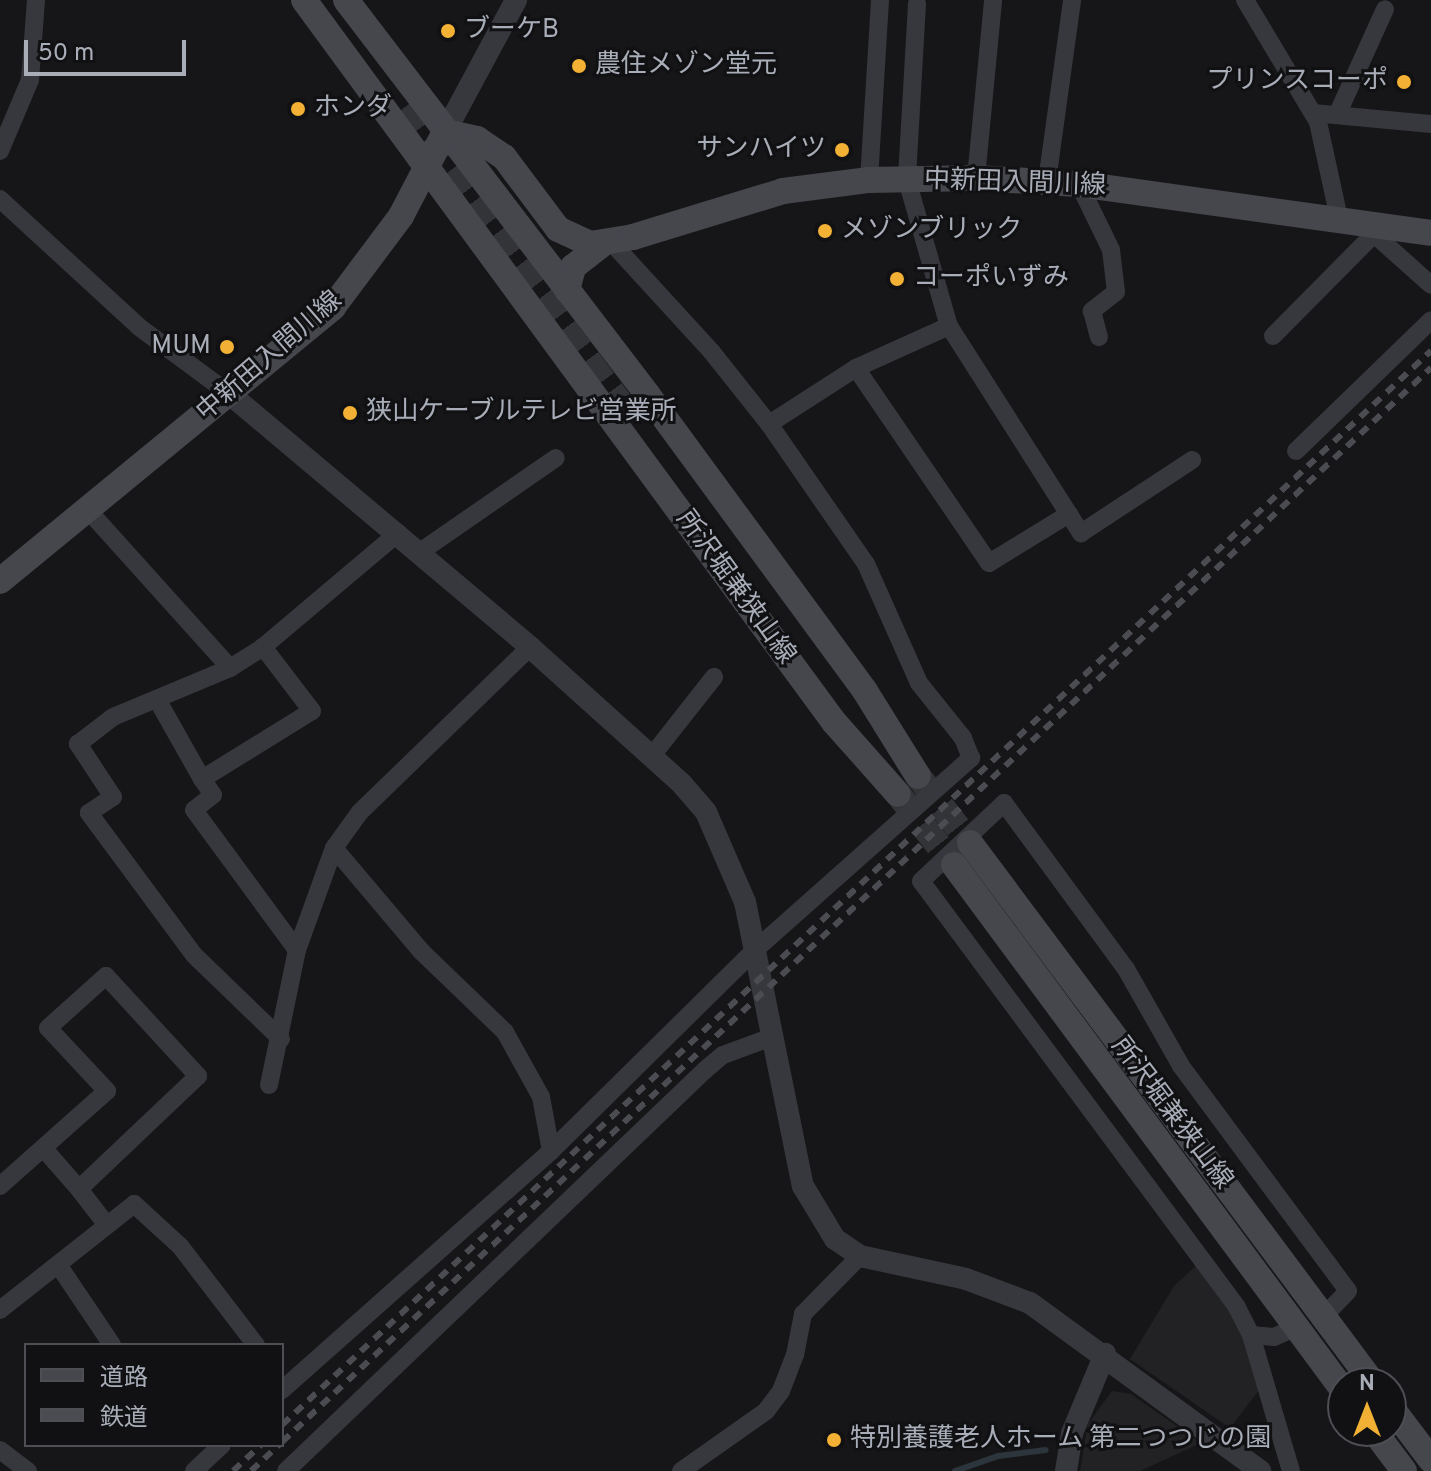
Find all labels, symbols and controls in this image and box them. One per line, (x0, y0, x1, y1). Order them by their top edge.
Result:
place label: ブーケB (464, 15, 559, 47)
marker: ブーケB (439, 22, 457, 40)
scale bar (28, 24, 190, 74)
text: 50 m (38, 39, 94, 69)
place label: 農住メゾン堂元 (595, 50, 777, 82)
marker: 農住メゾン堂元 (570, 57, 588, 75)
place label: プリンスコーポ (1206, 66, 1388, 98)
marker: プリンスコーポ (1395, 73, 1413, 91)
place label: ホンダ (314, 93, 392, 125)
marker: ホンダ (289, 100, 307, 118)
place label: サンハイツ (696, 134, 826, 166)
marker: サンハイツ (833, 141, 851, 159)
street label: 中新田入間川線 (924, 165, 1106, 203)
place label: メゾンブリック (841, 215, 1023, 247)
marker: メゾンブリック (816, 222, 834, 240)
place label: コーポいずみ (913, 263, 1069, 295)
marker: コーポいずみ (888, 270, 906, 288)
street label: 中新田入間川線 (191, 286, 349, 428)
place label: MUM (151, 331, 211, 363)
marker: MUM (218, 338, 236, 356)
place label: 狭山ケーブルテレビ営業所 (366, 397, 678, 429)
marker: 狭山ケーブルテレビ営業所 (341, 404, 359, 422)
street label: 所沢堀兼狭山線 (669, 505, 801, 671)
street label: 所沢堀兼狭山線 (1104, 1032, 1238, 1196)
legend (24, 1343, 284, 1447)
text: 道路 (100, 1364, 148, 1394)
north arrow (1327, 1367, 1407, 1447)
text: N (1359, 1371, 1375, 1398)
text: 鉄道 (100, 1404, 148, 1434)
place label: 特別養護老人ホーム 第二つつじの園 (850, 1424, 1272, 1456)
marker: 特別養護老人ホーム 第二つつじの園 (825, 1431, 843, 1449)

